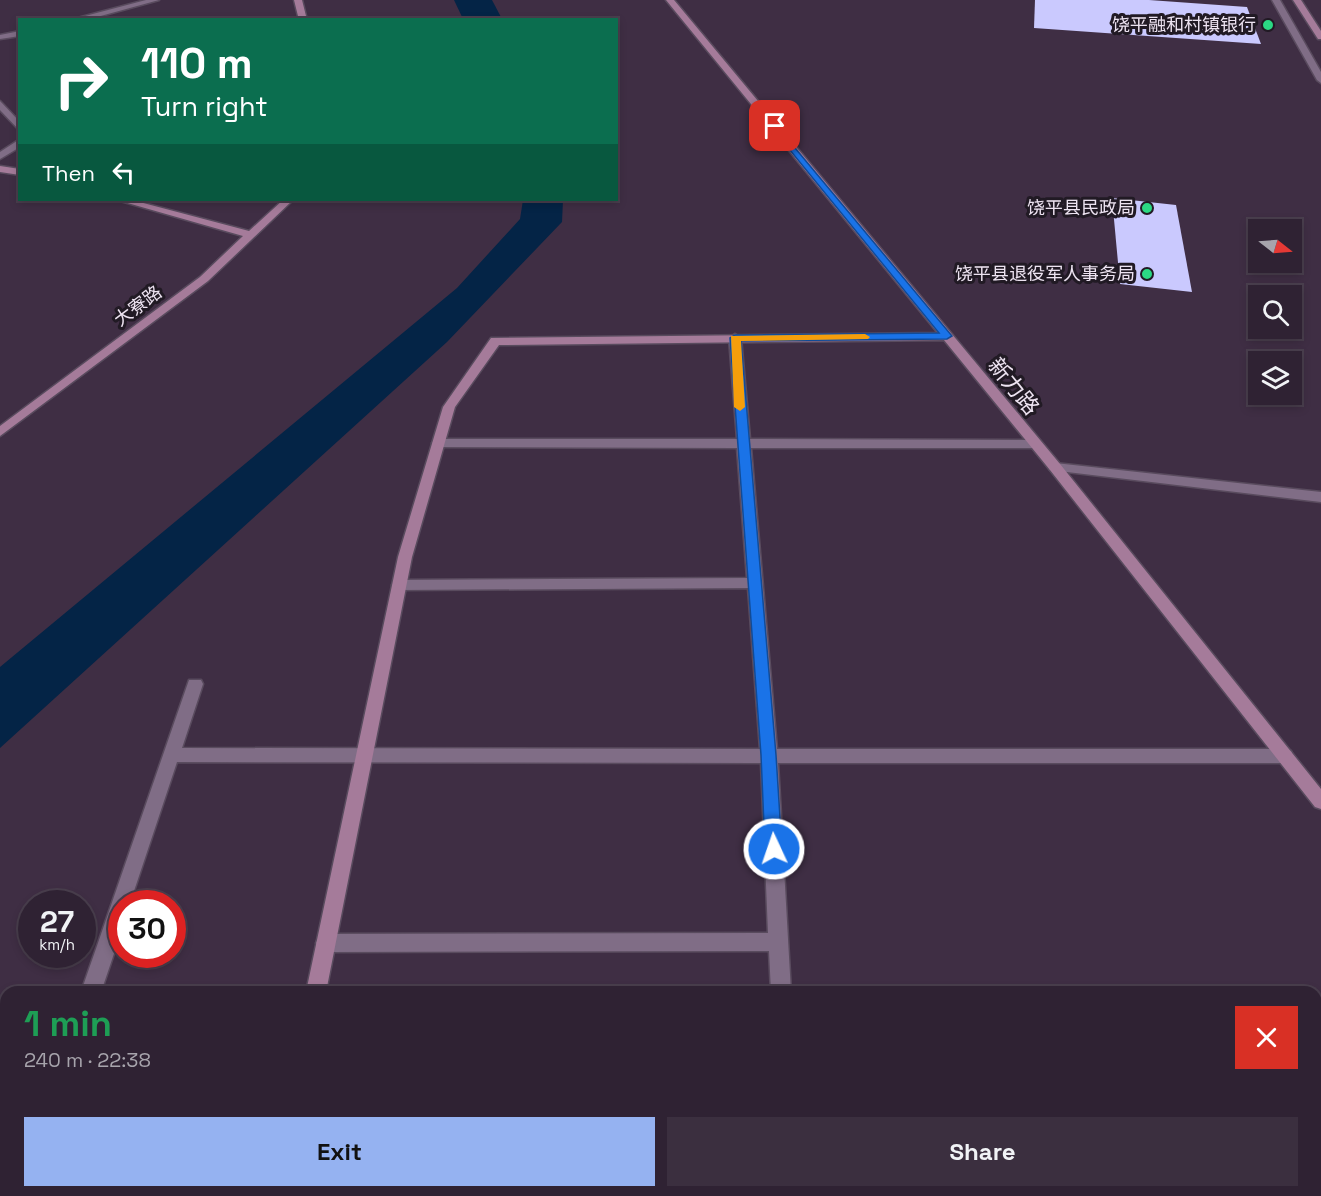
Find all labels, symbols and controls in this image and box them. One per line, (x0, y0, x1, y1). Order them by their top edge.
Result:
place label: 饶平融和村镇银行 (1112, 13, 1256, 36)
marker: 饶平融和村镇银行 (1261, 18, 1275, 32)
text: 110 m (141, 37, 253, 90)
icon: right (42, 42, 120, 120)
text: Turn right (141, 89, 268, 124)
pin (749, 100, 800, 151)
icon: arrive (758, 109, 791, 142)
icon: left (107, 156, 140, 189)
text: Then (42, 159, 95, 187)
place label: 饶平县民政局 (1027, 196, 1135, 219)
marker: 饶平县民政局 (1140, 201, 1154, 215)
north arrow (1248, 219, 1302, 273)
map controls (1248, 219, 1302, 405)
place label: 饶平县退役军人事务局 (955, 262, 1135, 285)
marker: 饶平县退役军人事务局 (1140, 267, 1154, 281)
street label: 大寮路 (109, 280, 166, 331)
button: search (1248, 285, 1302, 339)
button: layers (1248, 351, 1302, 405)
street label: 新力路 (982, 352, 1046, 420)
position arrow (742, 817, 806, 881)
speed limit sign: 30 (108, 890, 186, 968)
text: 27 (40, 902, 74, 941)
text: km/h (39, 935, 75, 954)
text: 1 min (24, 1001, 112, 1047)
button: close (1235, 1006, 1298, 1069)
text: 240 m · 22:38 (24, 1047, 151, 1073)
button: Exit (24, 1117, 655, 1186)
button: Share (667, 1117, 1298, 1186)

